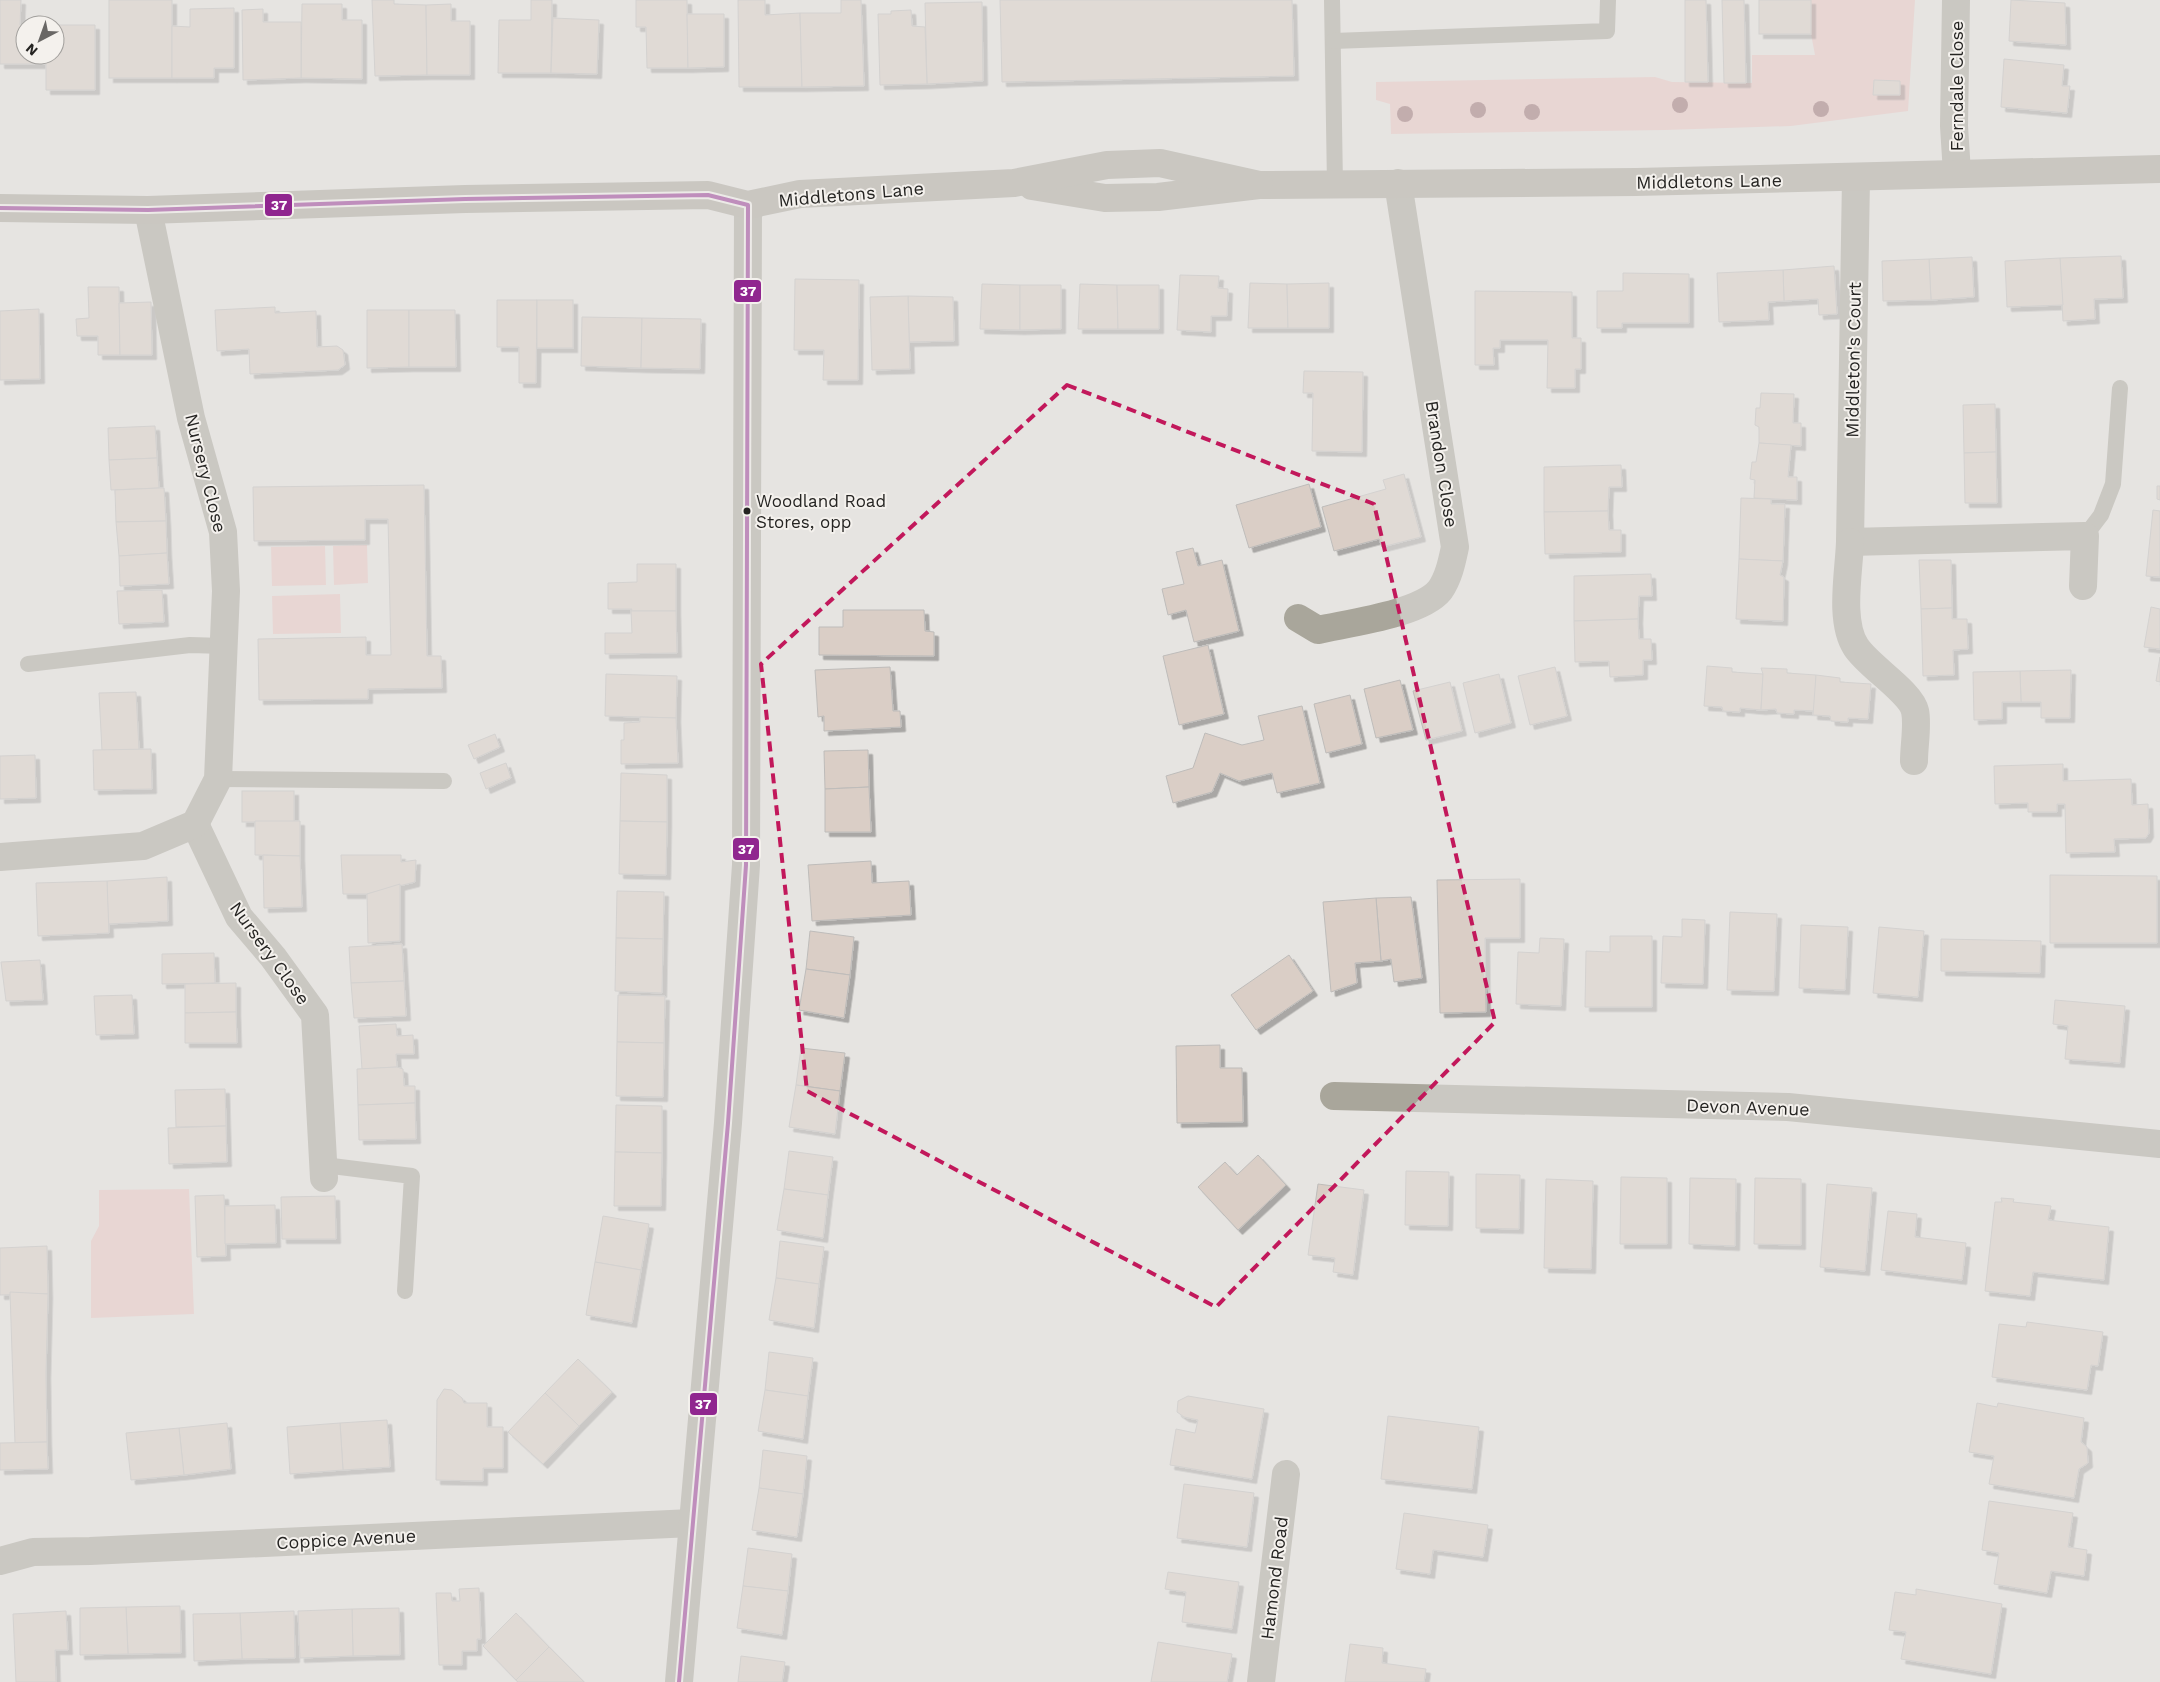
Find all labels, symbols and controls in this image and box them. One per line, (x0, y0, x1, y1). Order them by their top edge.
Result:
north arrow (15, 15, 65, 65)
street label: Ferndale Close (1946, 21, 1967, 151)
text: N (22, 40, 41, 59)
street label: Middletons Lane (1636, 169, 1782, 193)
street label: Middletons Lane (777, 177, 925, 211)
line badge: 37 (264, 193, 293, 217)
text: 37 (271, 197, 288, 213)
line badge: 37 (733, 279, 762, 303)
street label: Middleton's Court (1841, 282, 1865, 438)
text: 37 (740, 283, 757, 299)
street label: Brandon Close (1422, 399, 1462, 529)
street label: Nursery Close (181, 411, 231, 535)
place label: Woodland Road Stores, opp (756, 491, 886, 532)
marker: Woodland Road Stores, opp (742, 506, 752, 516)
line badge: 37 (732, 837, 760, 861)
text: 37 (738, 841, 755, 857)
street label: Nursery Close (226, 898, 314, 1008)
street label: Devon Avenue (1686, 1094, 1810, 1120)
line badge: 37 (689, 1392, 718, 1416)
text: 37 (695, 1396, 712, 1412)
street label: Hamond Road (1256, 1515, 1292, 1641)
street label: Coppice Avenue (276, 1525, 416, 1553)

